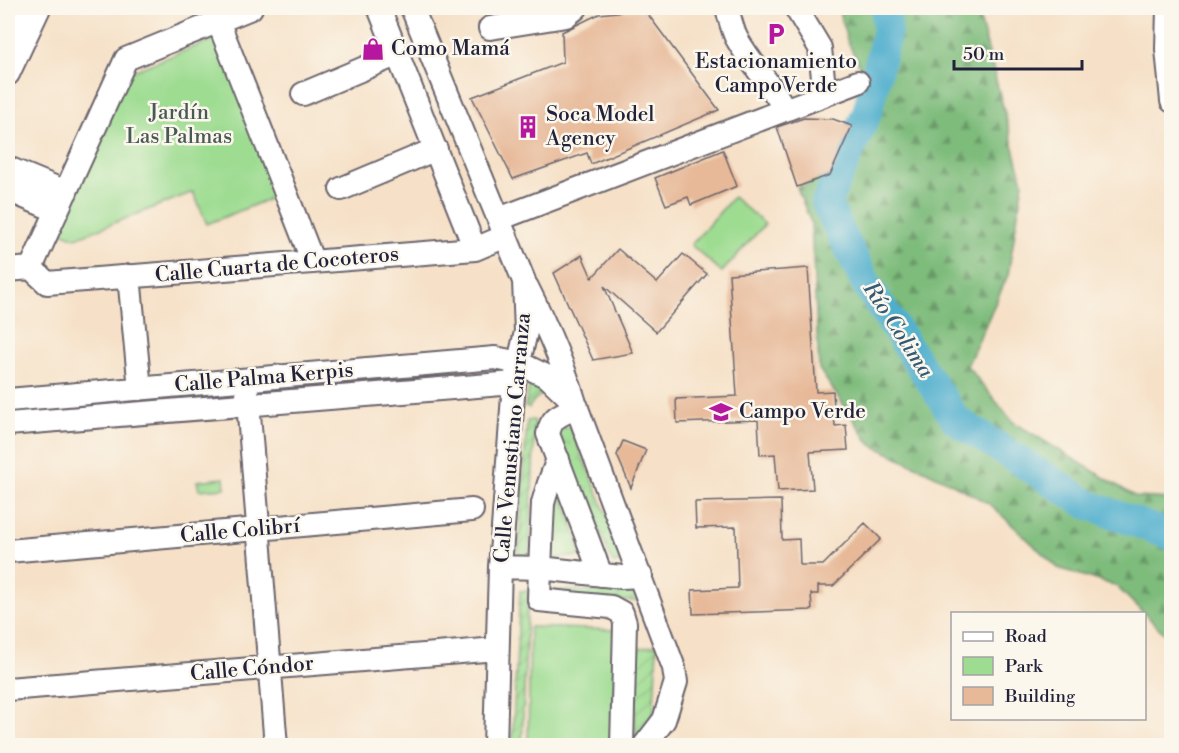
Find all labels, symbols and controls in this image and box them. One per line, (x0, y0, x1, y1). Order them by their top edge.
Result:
parking icon: Estacionamiento CampoVerde (763, 21, 789, 47)
scale bar (954, 33, 1082, 71)
shop icon: Como Mamá (360, 36, 386, 62)
place label: Como Mamá (391, 36, 510, 62)
text: 50 m (963, 43, 1005, 66)
place label: Estacionamiento CampoVerde (695, 49, 857, 99)
park label: Jardín Las Palmas (126, 100, 232, 150)
place label: Soca Model Agency (545, 102, 655, 152)
building icon: Soca Model Agency (515, 114, 541, 140)
street label: Calle Cuarta de Cocoteros (154, 241, 400, 289)
water label: Río Colima (856, 276, 940, 384)
street label: Calle Venustiano Carranza (489, 311, 537, 564)
street label: Calle Palma Kerpis (173, 357, 355, 399)
school or university icon: Campo Verde (708, 399, 734, 425)
place label: Campo Verde (739, 399, 866, 425)
street label: Calle Colibrí (179, 513, 302, 549)
legend (951, 612, 1146, 720)
text: Road (1005, 625, 1048, 648)
street label: Calle Cóndor (189, 651, 315, 687)
text: Park (1005, 655, 1044, 678)
text: Building (1004, 685, 1076, 708)

